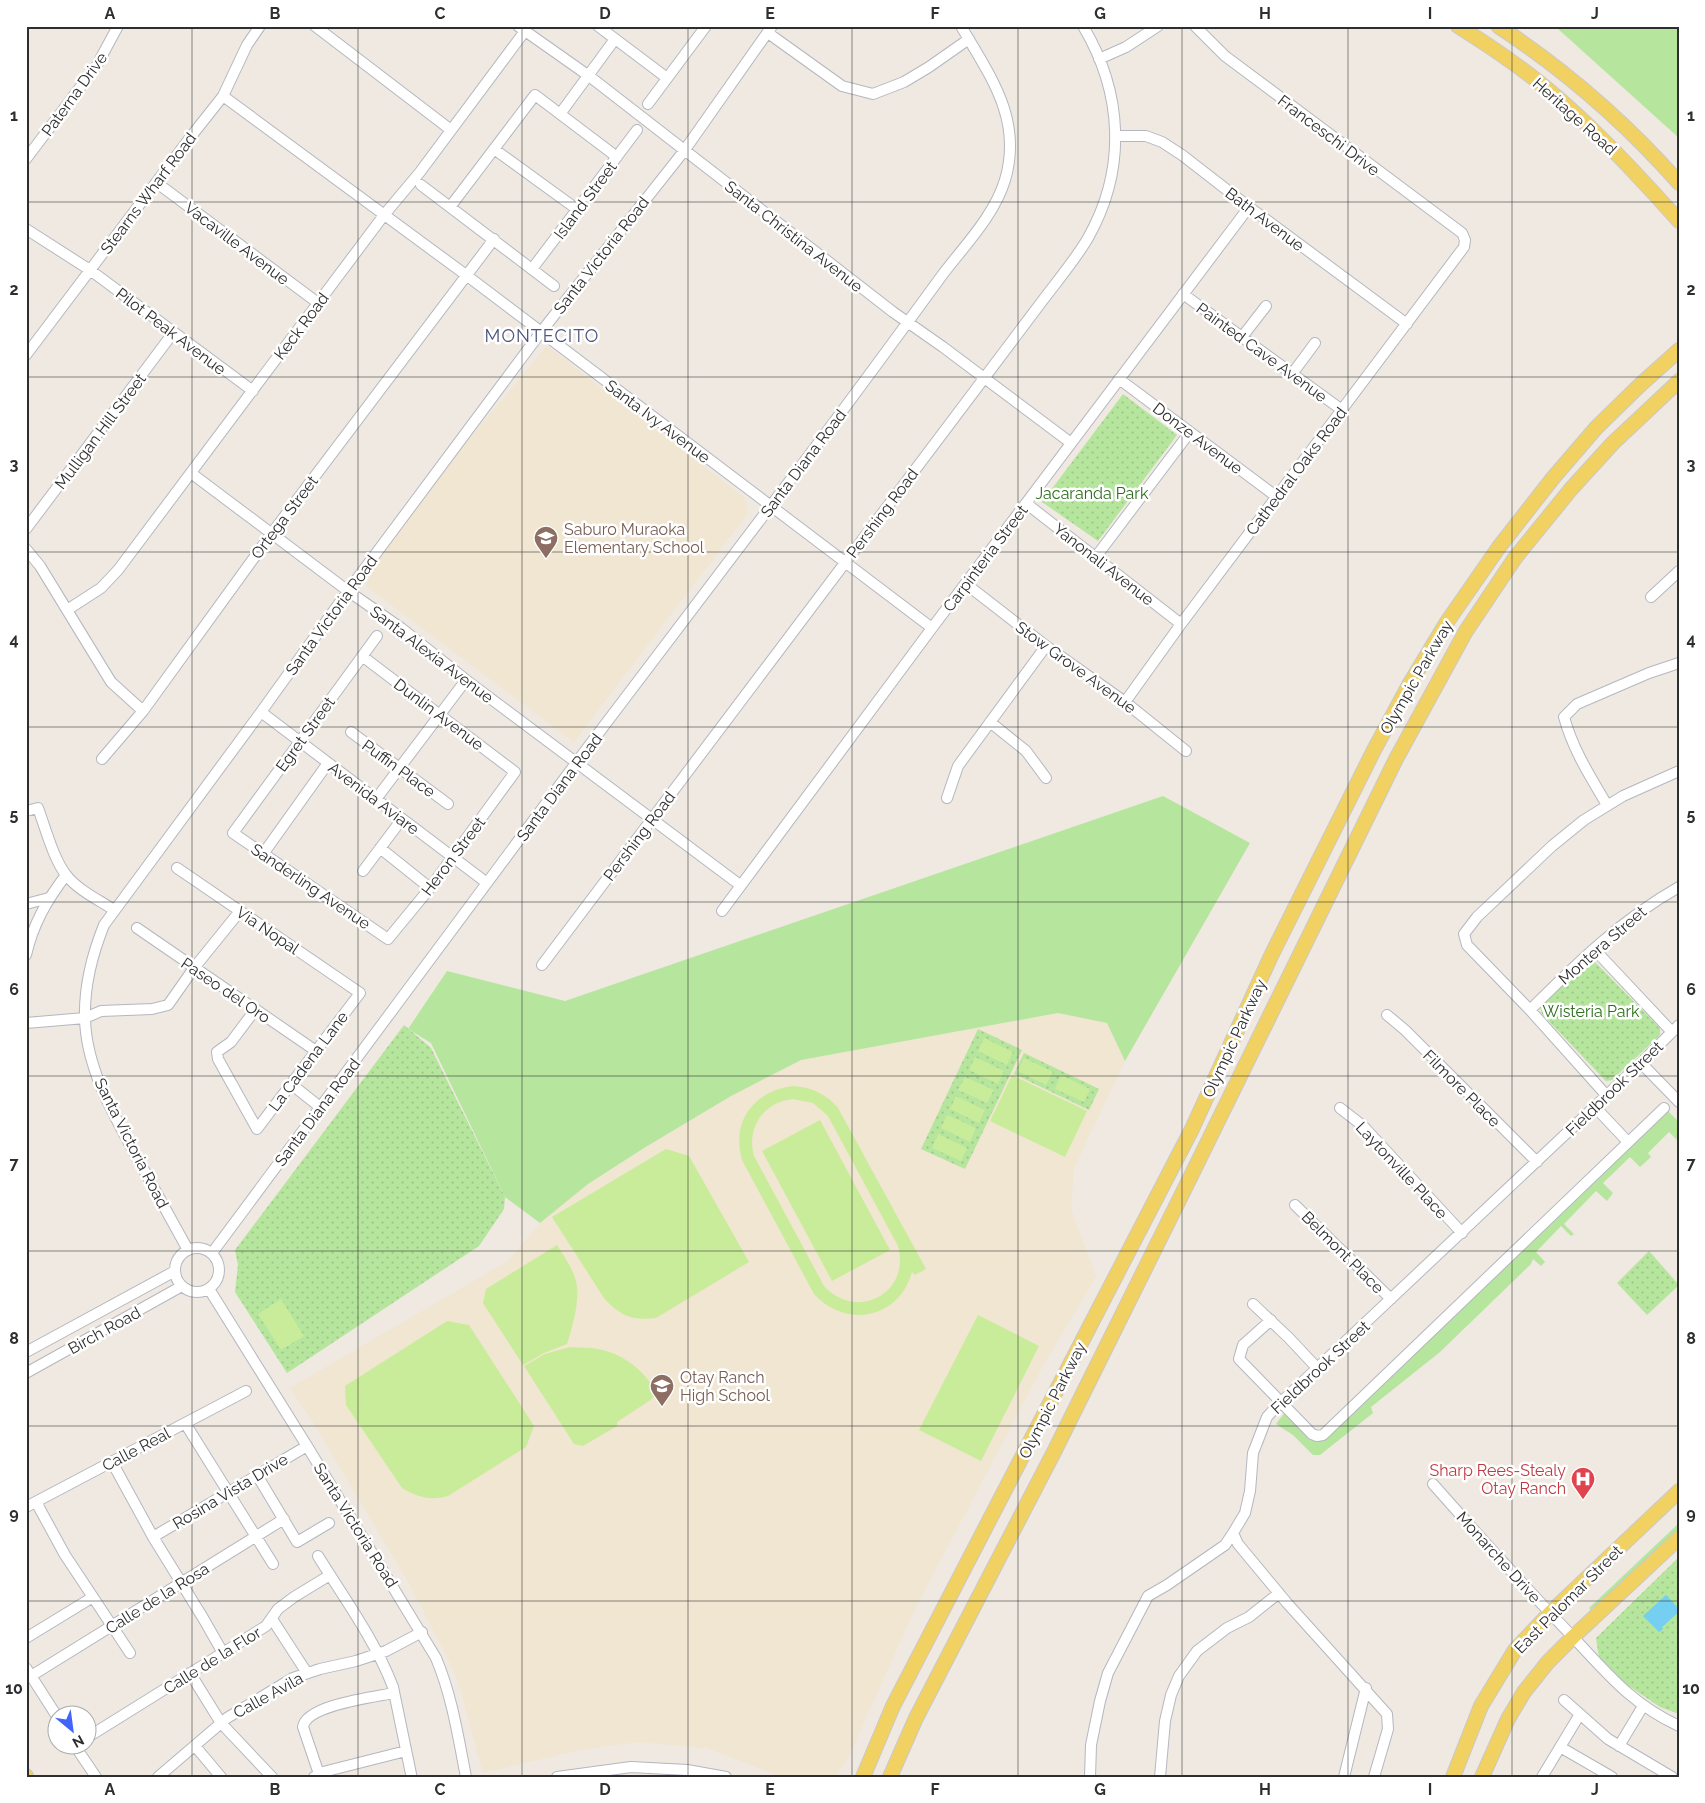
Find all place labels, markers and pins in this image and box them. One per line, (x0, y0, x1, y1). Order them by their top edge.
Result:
place label: Saburo Muraoka Elementary School (564, 520, 705, 557)
school or university icon: Saburo Muraoka Elementary School (533, 525, 559, 559)
place label: Otay Ranch High School (680, 1368, 770, 1405)
school or university icon: Otay Ranch High School (649, 1373, 675, 1407)
place label: Sharp Rees-Stealy Otay Ranch (1430, 1461, 1566, 1498)
hospital icon: Sharp Rees-Stealy Otay Ranch (1570, 1466, 1596, 1500)

